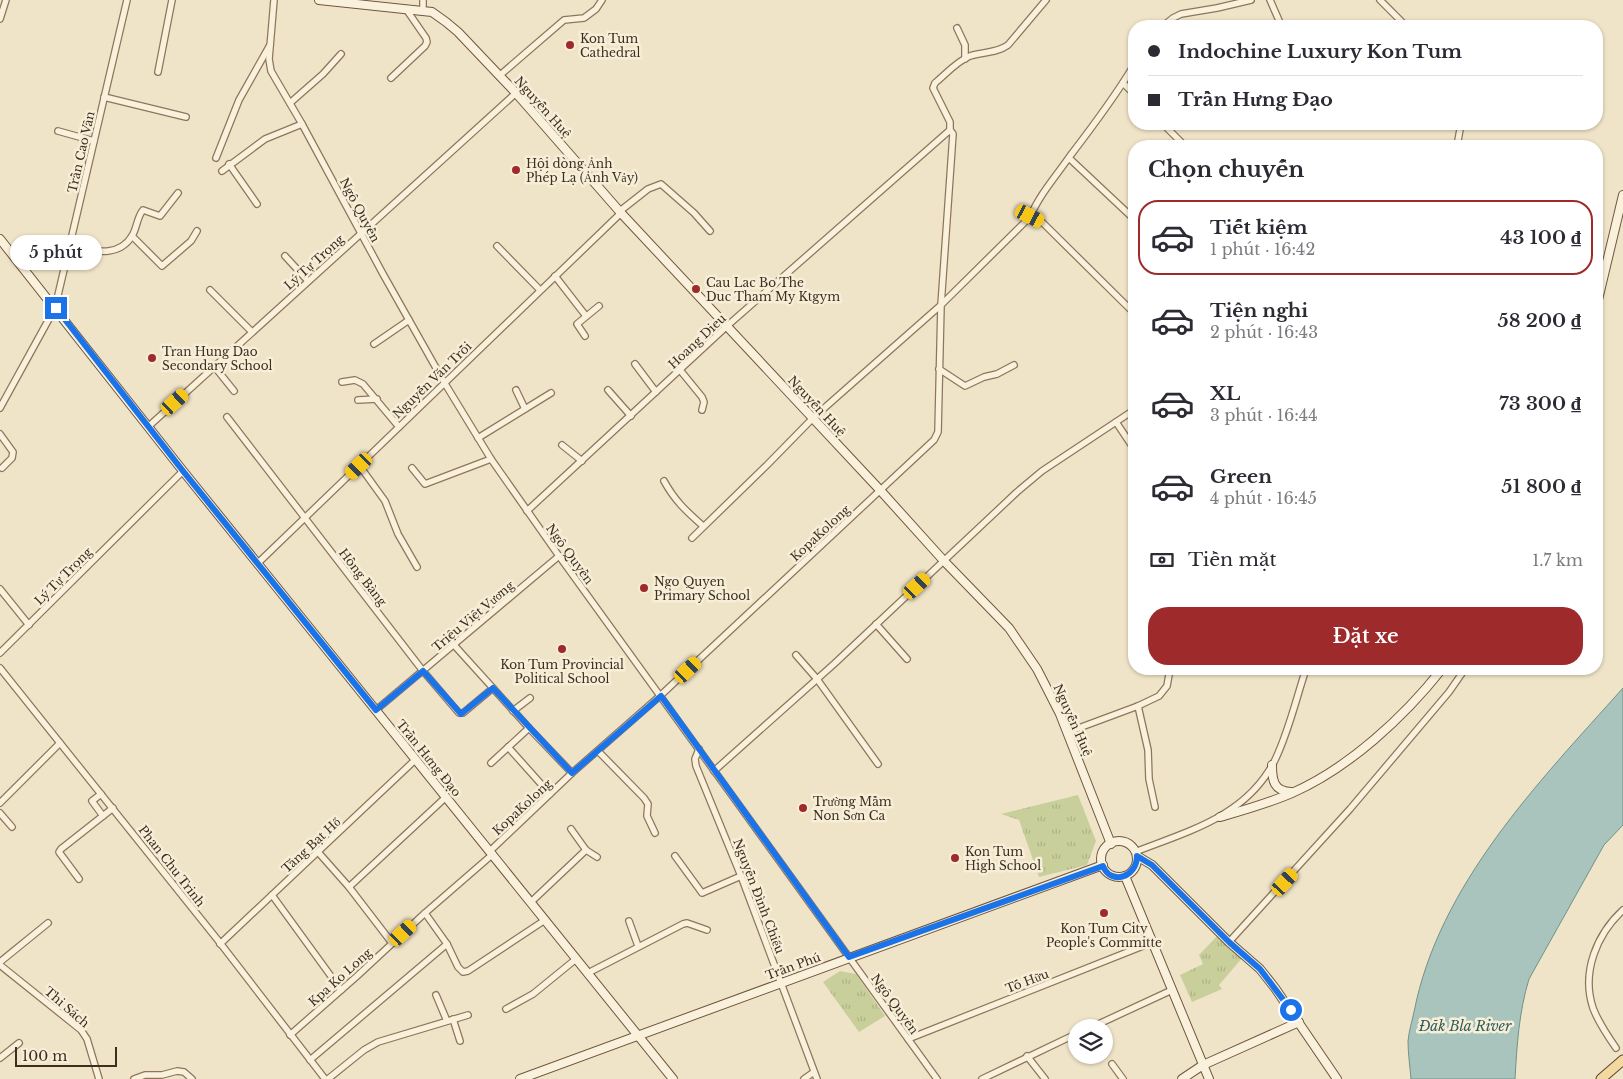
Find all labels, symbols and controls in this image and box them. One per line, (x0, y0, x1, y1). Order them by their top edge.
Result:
place label: Kon Tum Cathedral (580, 31, 640, 60)
marker: Kon Tum Cathedral (564, 39, 576, 51)
text: Indochine Luxury Kon Tum (1178, 40, 1462, 63)
street label: Nguyễn Huệ (512, 73, 575, 141)
text: Trần Hưng Đạo (1178, 88, 1333, 111)
street label: Trần Cao Vân (64, 110, 98, 194)
place label: Hội dòng Ảnh Phép Lạ (Ảnh Vảy) (526, 156, 638, 185)
text: Chọn chuyến (1148, 156, 1304, 183)
marker: Hội dòng Ảnh Phép Lạ (Ảnh Vảy) (510, 164, 522, 176)
street label: Ngô Quyền (337, 175, 383, 245)
car (1013, 203, 1046, 229)
icon: car (1150, 215, 1195, 260)
text: Tiết kiệm (1210, 216, 1307, 239)
text: 43 100 ₫ (1500, 226, 1581, 249)
street label: Lý Tự Trọng (281, 231, 348, 293)
callout: 5 phút (10, 236, 102, 270)
text: 1 phút · 16:42 (1210, 239, 1315, 259)
text: 5 phút (29, 242, 83, 262)
place label: Cau Lac Bo The Duc Tham My Ktgym (706, 275, 840, 304)
marker: Cau Lac Bo The Duc Tham My Ktgym (690, 283, 702, 295)
route end (45, 297, 67, 319)
icon: car (1150, 298, 1195, 343)
text: Tiện nghi (1210, 299, 1308, 322)
text: 58 200 ₫ (1498, 309, 1581, 332)
street label: Hoang Dieu (665, 310, 729, 372)
text: 2 phút · 16:43 (1210, 322, 1318, 342)
street label: Nguyễn Văn Trỗi (389, 339, 475, 421)
place label: Tran Hung Dao Secondary School (162, 344, 273, 373)
marker: Tran Hung Dao Secondary School (146, 352, 158, 364)
street label: Nguyễn Huệ (785, 373, 849, 440)
icon: car (1150, 381, 1195, 426)
text: XL (1210, 382, 1240, 405)
car (158, 386, 191, 418)
text: 73 300 ₫ (1499, 392, 1581, 415)
text: 3 phút · 16:44 (1210, 405, 1318, 425)
car (342, 450, 375, 482)
icon: car (1150, 464, 1195, 509)
text: Green (1210, 465, 1272, 488)
text: 51 800 ₫ (1501, 475, 1581, 498)
text: 4 phút · 16:45 (1210, 488, 1317, 508)
street label: KopaKolong (787, 501, 853, 564)
street label: Ngô Quyền (543, 521, 597, 587)
street label: Lý Tự Trọng (31, 544, 95, 608)
street label: Hồng Bàng (336, 545, 391, 609)
icon: cash (1148, 546, 1176, 574)
text: Tiền mặt (1188, 548, 1277, 571)
text: 1.7 km (1532, 550, 1583, 570)
car (900, 570, 933, 602)
place label: Ngo Quyen Primary School (654, 574, 750, 603)
street label: Triệu Việt Vương (429, 577, 517, 655)
marker: Ngo Quyen Primary School (638, 582, 650, 594)
button: Đặt xe (1148, 607, 1583, 665)
marker: Kon Tum Provincial Political School (556, 643, 568, 655)
car (671, 654, 704, 686)
place label: Kon Tum Provincial Political School (500, 657, 624, 686)
street label: Nguyễn Huệ (1050, 682, 1096, 759)
street label: Trần Hưng Đạo (393, 717, 465, 799)
street label: KopaKolong (489, 775, 555, 838)
place label: Trường Mầm Non Sơn Ca (813, 794, 892, 823)
marker: Trường Mầm Non Sơn Ca (797, 802, 809, 814)
street label: Tăng Bạt Hổ (279, 814, 343, 876)
street label: Phan Chu Trinh (136, 822, 208, 910)
street label: Nguyễn Đình Chiểu (730, 837, 788, 955)
place label: Kon Tum High School (965, 844, 1041, 873)
marker: Kon Tum High School (949, 852, 961, 864)
car (1269, 866, 1300, 898)
marker: Kon Tum City People's Committe (1098, 907, 1110, 919)
car (386, 917, 419, 949)
place label: Kon Tum City People's Committe (1046, 921, 1162, 950)
street label: Kpa Ko Long (305, 944, 375, 1009)
street label: Trần Phú (763, 949, 823, 983)
street label: Tố Hữu (1003, 966, 1051, 996)
street label: Ngô Quyền (868, 971, 922, 1037)
street label: Thi Sách (42, 983, 92, 1031)
route start (1280, 999, 1302, 1021)
water label: Đăk Bla River (1418, 1017, 1512, 1035)
map controls (1068, 1019, 1113, 1064)
button: layers (1068, 1019, 1113, 1064)
scale bar (15, 1044, 118, 1067)
text: 100 m (22, 1047, 67, 1065)

